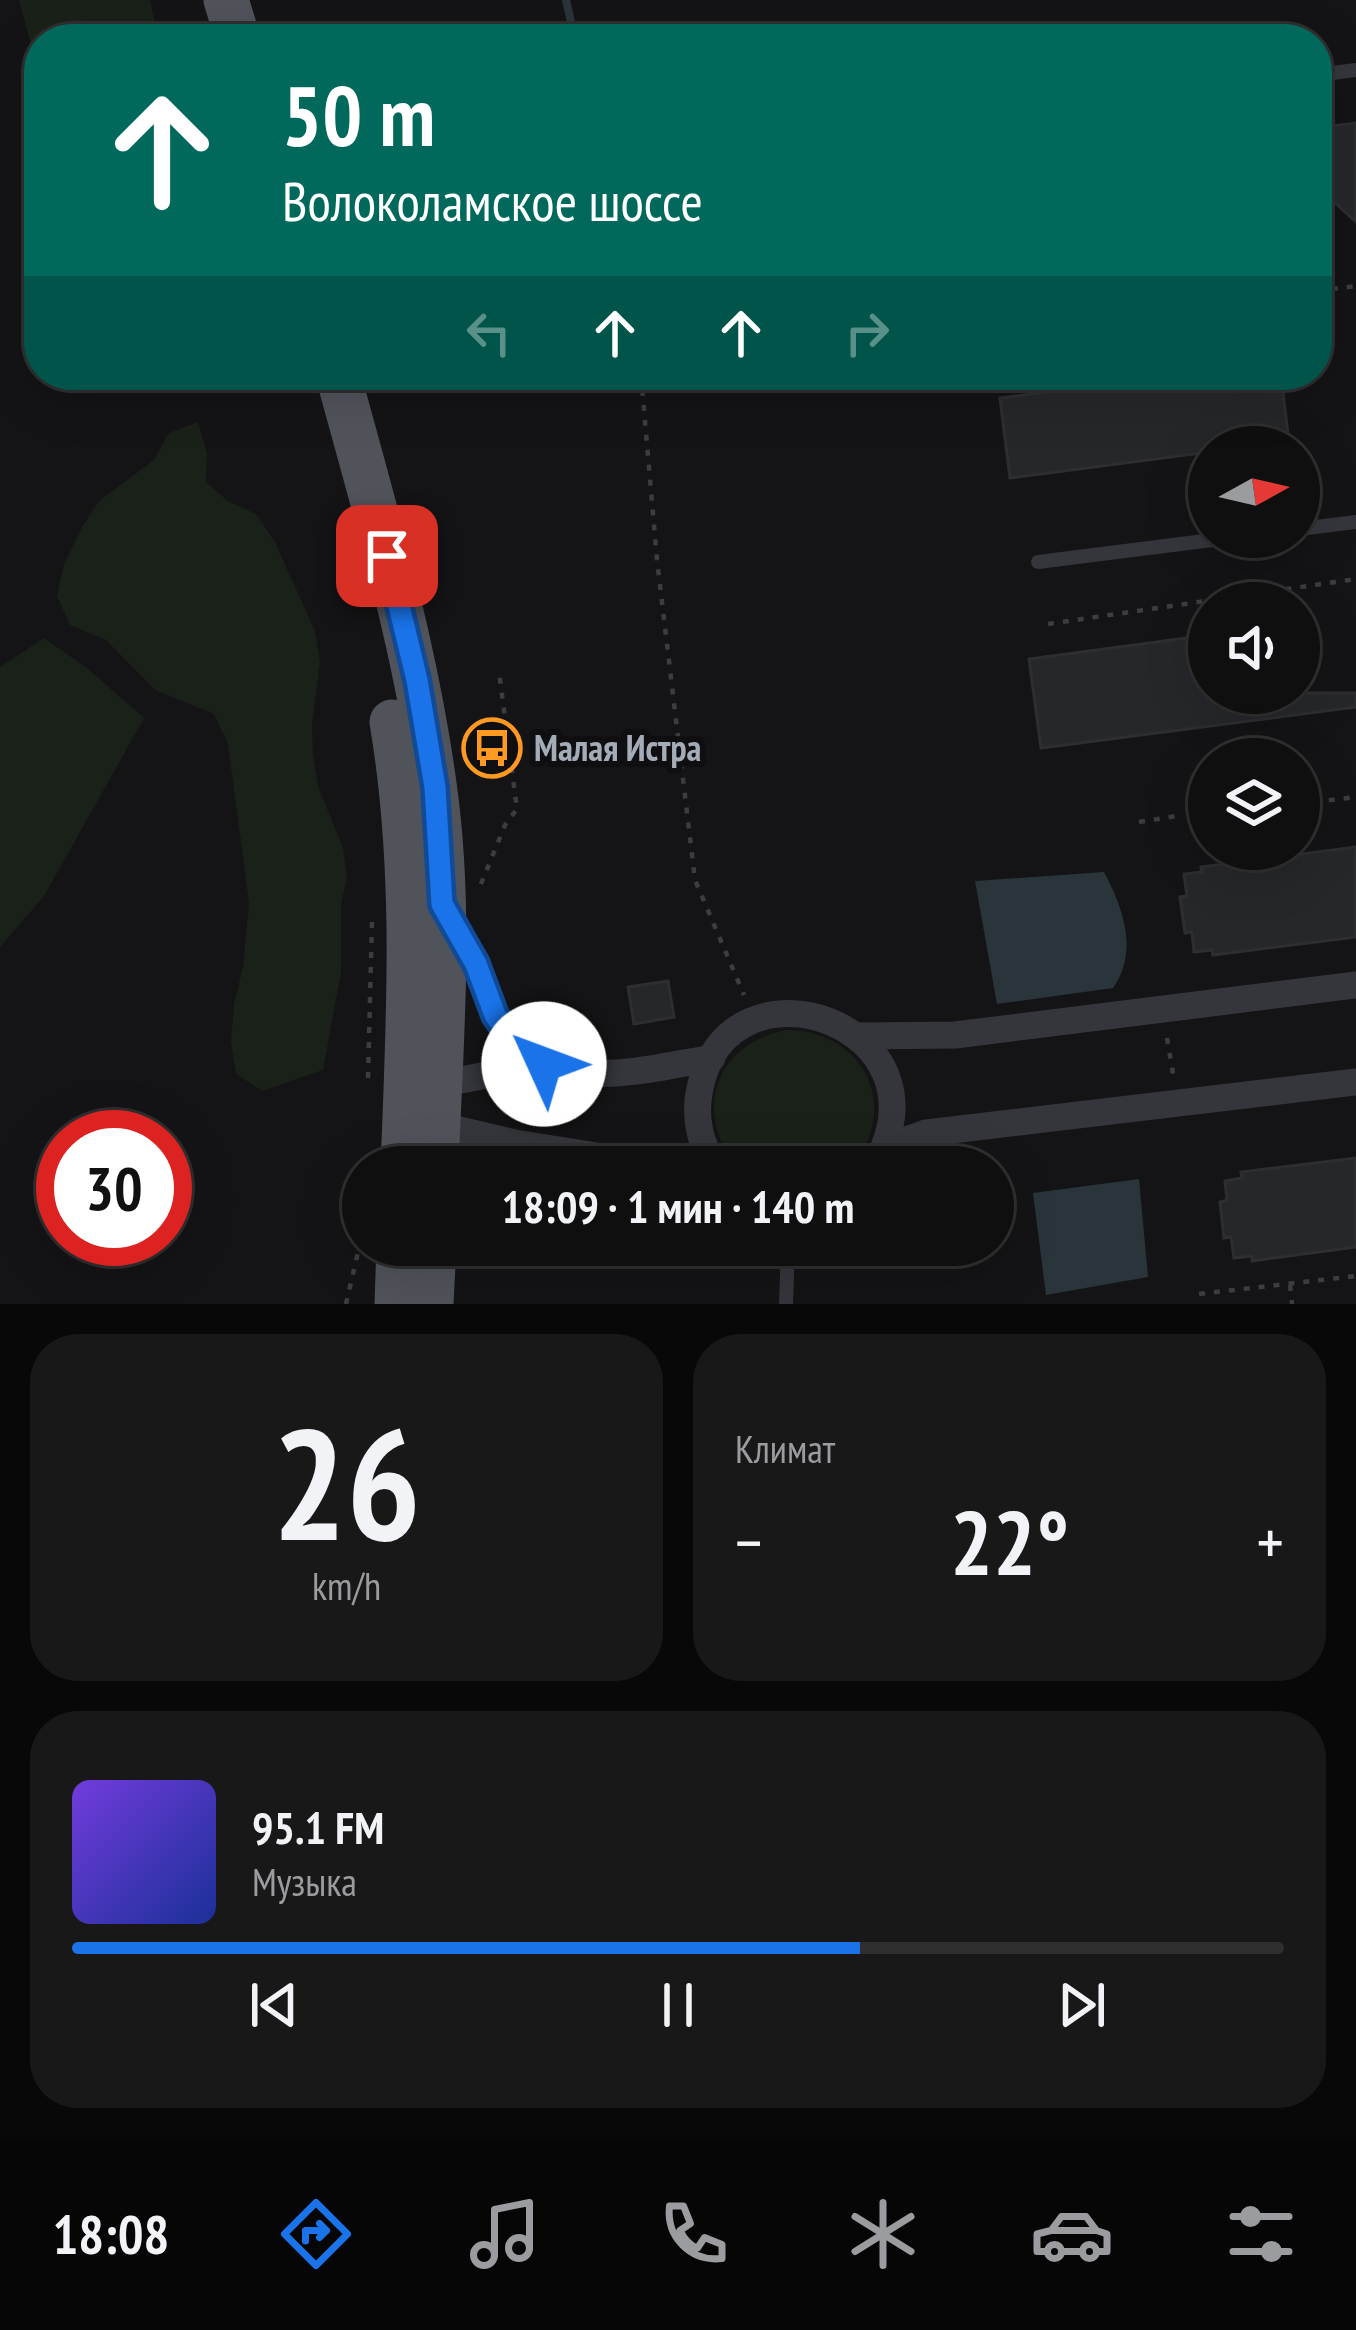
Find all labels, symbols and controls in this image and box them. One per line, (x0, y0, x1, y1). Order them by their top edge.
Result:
text: 50 m (282, 60, 435, 169)
icon: ahead (84, 72, 240, 228)
text: Волоколамское шоссе (282, 166, 703, 236)
icon: left (456, 300, 522, 366)
icon: ahead (582, 300, 648, 366)
icon: ahead (708, 300, 774, 366)
icon: right (834, 300, 900, 366)
north arrow (1188, 426, 1320, 558)
map controls (1188, 426, 1320, 870)
pin (336, 505, 438, 607)
icon: arrive (354, 523, 420, 589)
button: sound (1188, 582, 1320, 714)
bus stop icon: Малая Истра (461, 717, 523, 779)
place label: Малая Истра (534, 724, 701, 771)
button: layers (1188, 738, 1320, 870)
position arrow (481, 1001, 607, 1127)
speed limit sign: 30 (36, 1110, 192, 1266)
text: 18:09 · 1 мин · 140 m (502, 1177, 854, 1235)
text: 26 (272, 1381, 421, 1583)
text: Климат (735, 1423, 835, 1474)
text: 22° (950, 1483, 1069, 1600)
text: − (735, 1499, 762, 1584)
text: + (1257, 1499, 1284, 1584)
text: km/h (312, 1560, 381, 1611)
text: 95.1 FM (252, 1798, 384, 1856)
text: Музыка (252, 1856, 357, 1907)
icon: previous (241, 1972, 307, 2038)
icon: pause (645, 1972, 711, 2038)
icon: next (1049, 1972, 1115, 2038)
icon: directions (274, 2192, 358, 2276)
icon: music (463, 2192, 547, 2276)
icon: phone (652, 2192, 736, 2276)
icon: climate (841, 2192, 925, 2276)
icon: car (1030, 2192, 1114, 2276)
icon: filters (1219, 2192, 1303, 2276)
text: 18:08 (53, 2199, 169, 2269)

